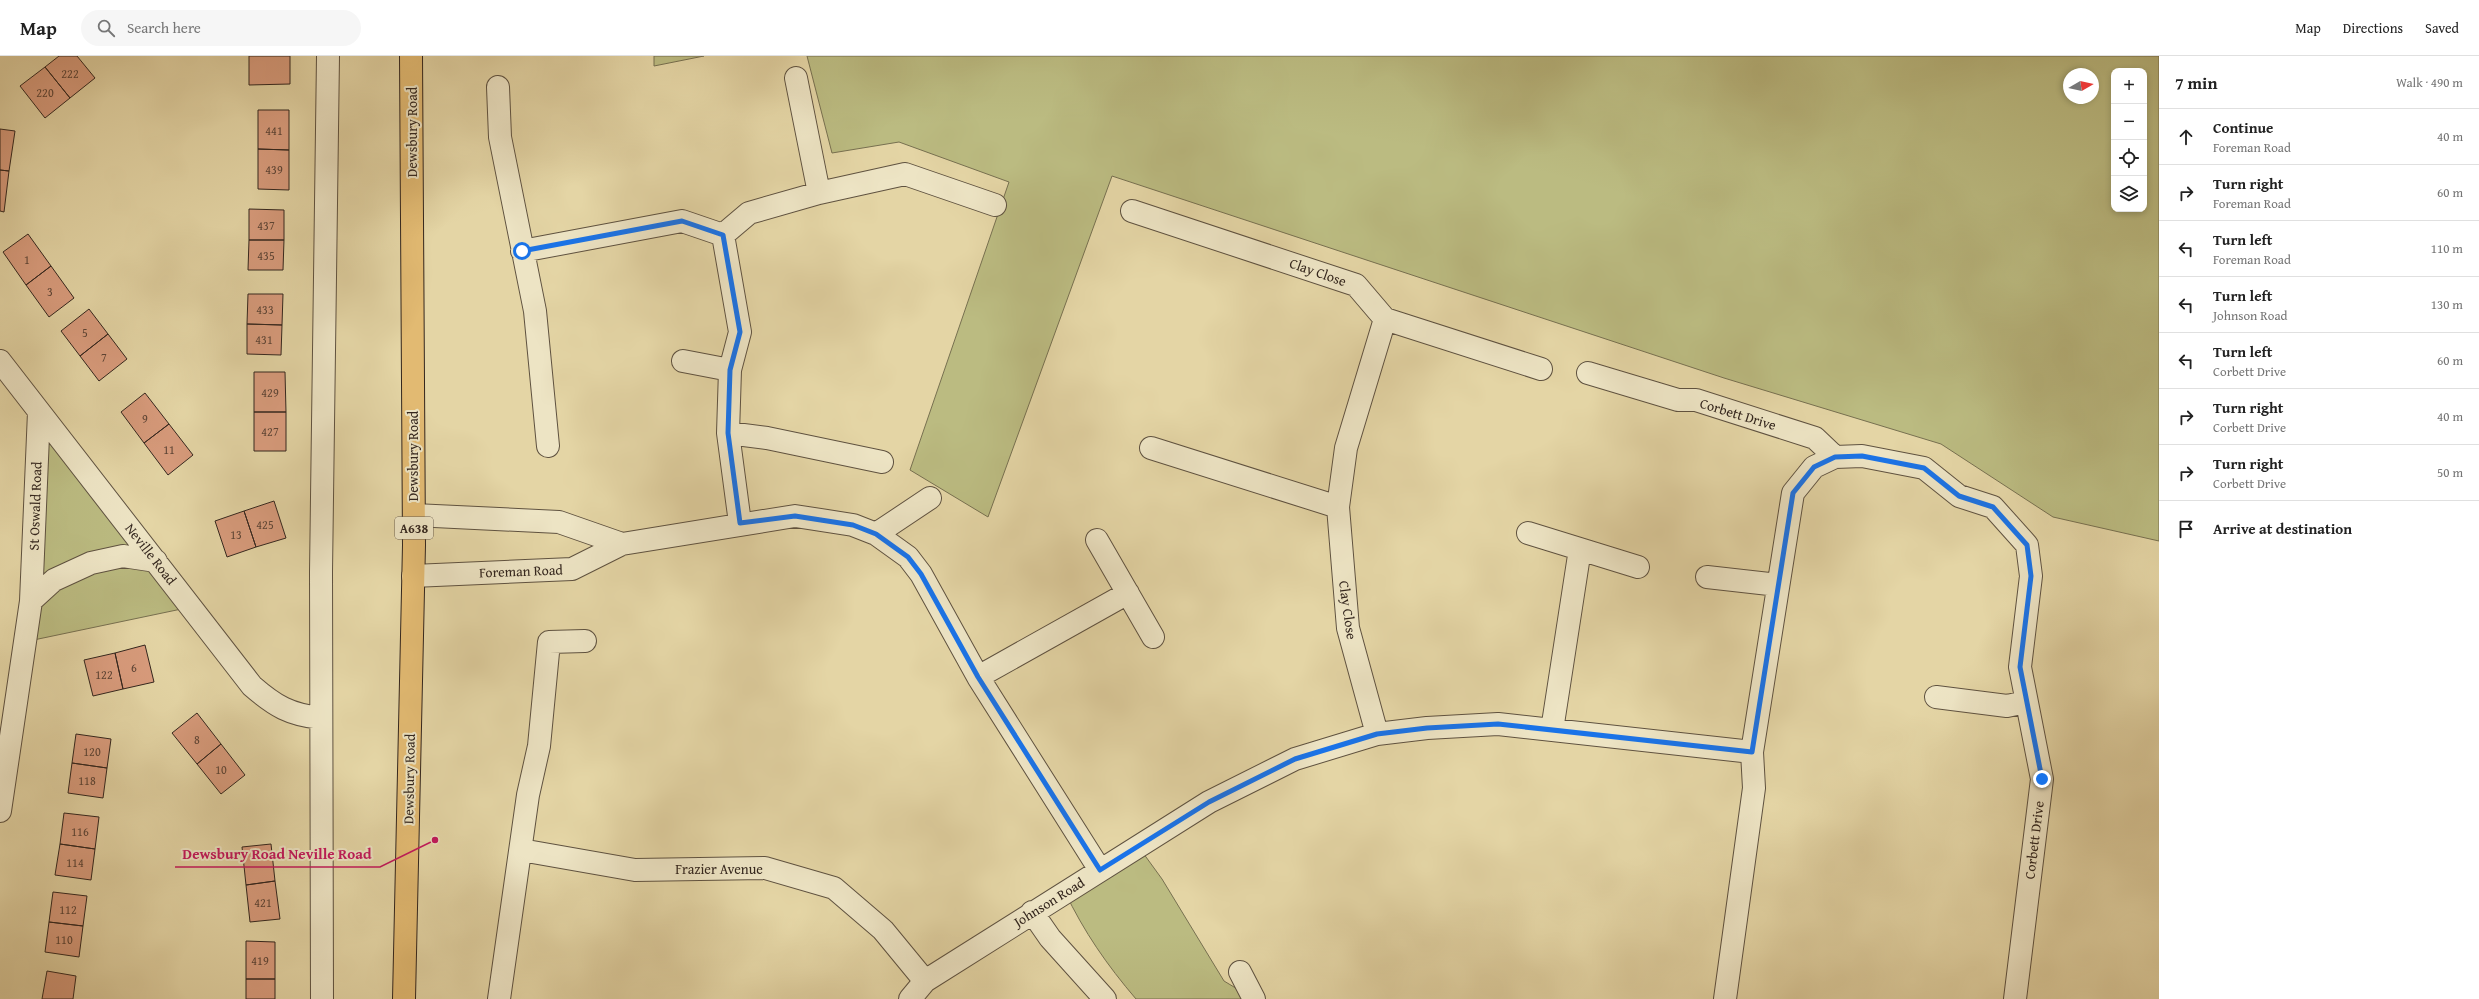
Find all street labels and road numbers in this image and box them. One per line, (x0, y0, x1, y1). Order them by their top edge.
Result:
street label: Dewsbury Road (402, 86, 422, 177)
street label: Clay Close (1287, 253, 1350, 291)
street label: Corbett Drive (1697, 393, 1779, 435)
street label: Dewsbury Road (403, 410, 423, 501)
street label: St Oswald Road (23, 461, 47, 551)
road number: A638 (395, 517, 433, 539)
street label: Neville Road (121, 519, 182, 590)
street label: Foreman Road (479, 560, 564, 582)
street label: Clay Close (1334, 579, 1362, 641)
street label: Dewsbury Road (398, 733, 420, 824)
street label: Corbett Drive (2019, 799, 2049, 880)
street label: Frazier Avenue (675, 859, 763, 879)
street label: Johnson Road (1008, 872, 1089, 933)

